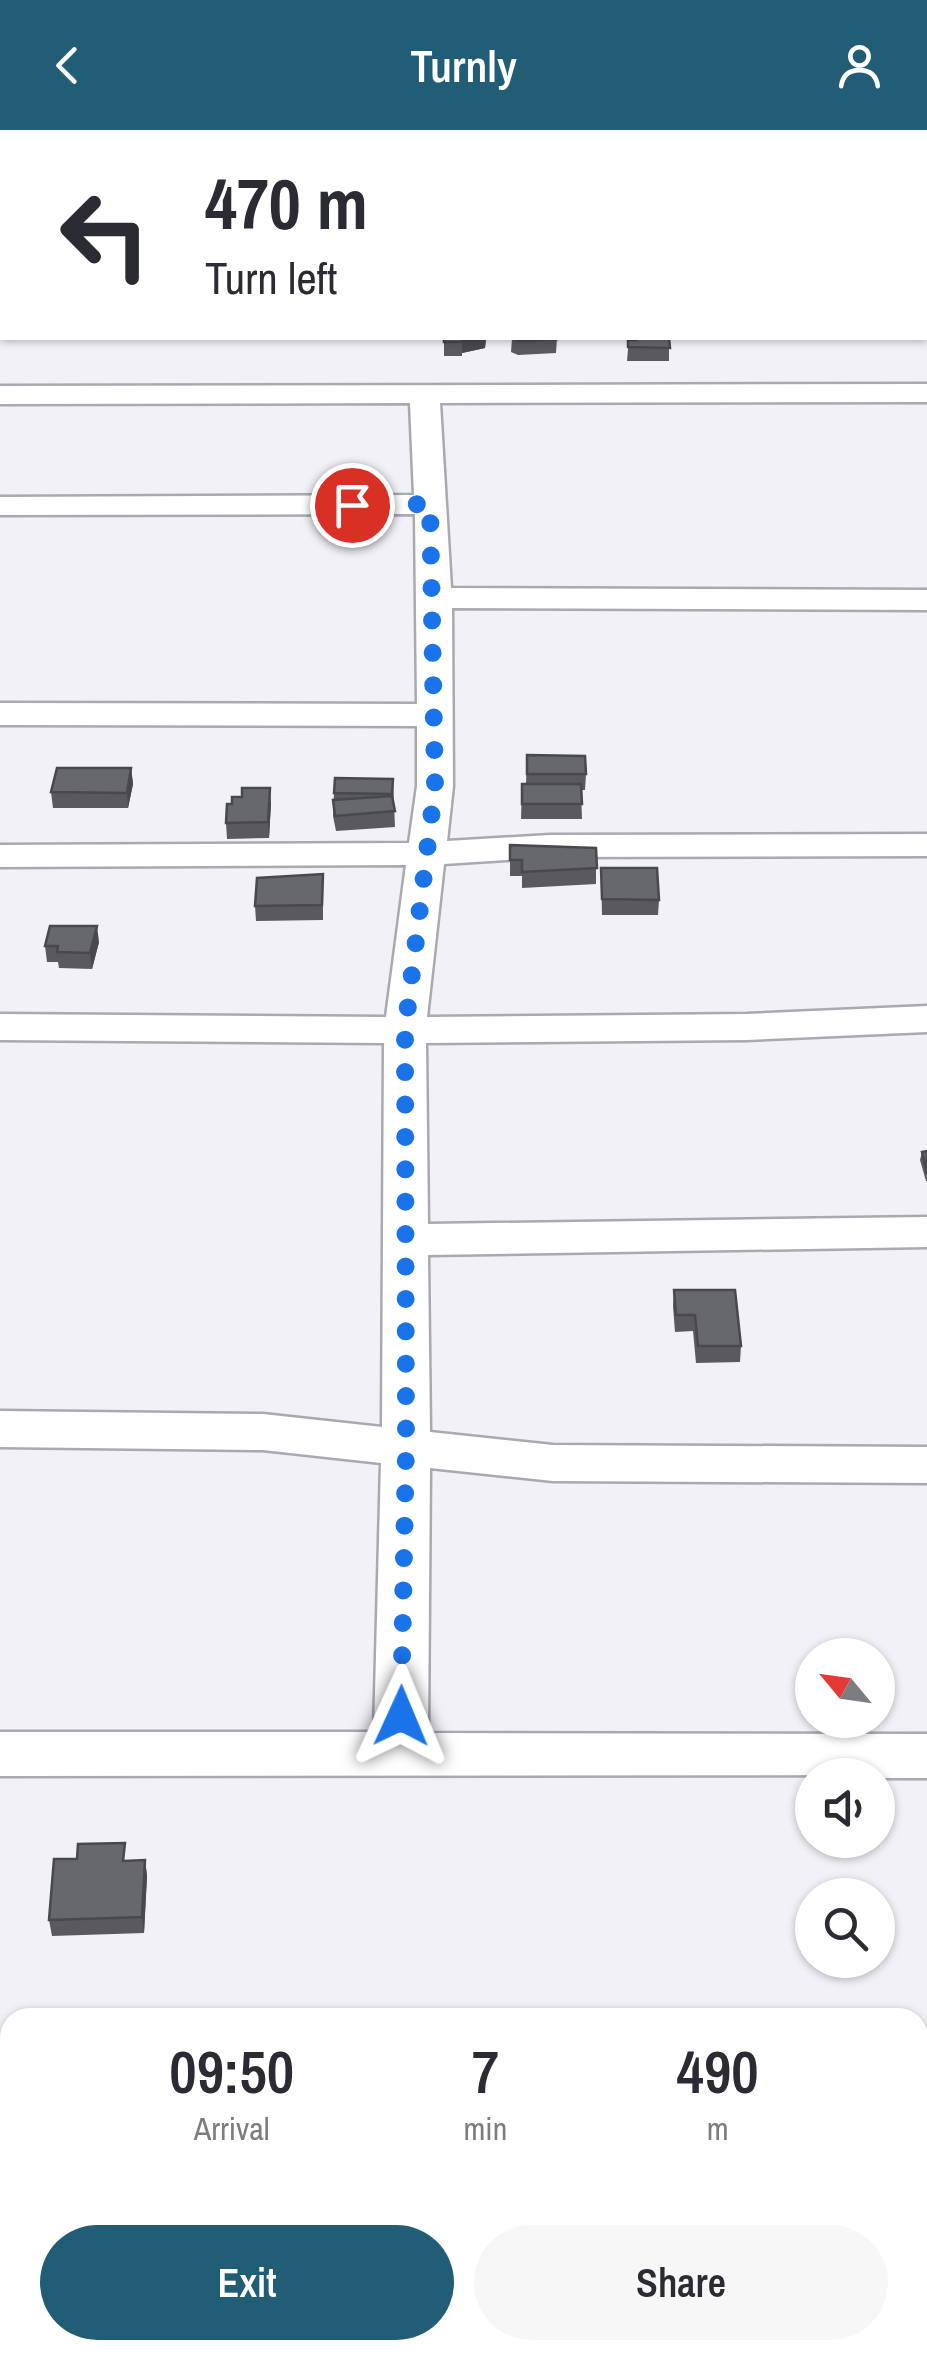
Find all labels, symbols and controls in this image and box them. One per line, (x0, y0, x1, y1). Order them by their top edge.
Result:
text: Turnly (410, 35, 517, 96)
icon: back (40, 38, 95, 93)
icon: person (832, 38, 887, 93)
text: 470 m (205, 157, 368, 251)
icon: left (40, 170, 170, 300)
text: Turn left (205, 247, 337, 308)
pin (310, 463, 395, 548)
icon: arrive (325, 478, 380, 533)
north arrow (795, 1638, 895, 1738)
map controls (795, 1638, 895, 1978)
position arrow (349, 1664, 453, 1768)
button: sound (795, 1758, 895, 1858)
button: search (795, 1878, 895, 1978)
text: 09:50 (169, 2031, 294, 2112)
text: 7 (472, 2031, 499, 2112)
text: 490 (677, 2031, 759, 2112)
text: Arrival (194, 2107, 270, 2150)
text: min (464, 2107, 507, 2150)
text: m (707, 2107, 729, 2150)
button: Exit (40, 2225, 454, 2340)
button: Share (474, 2225, 888, 2340)

